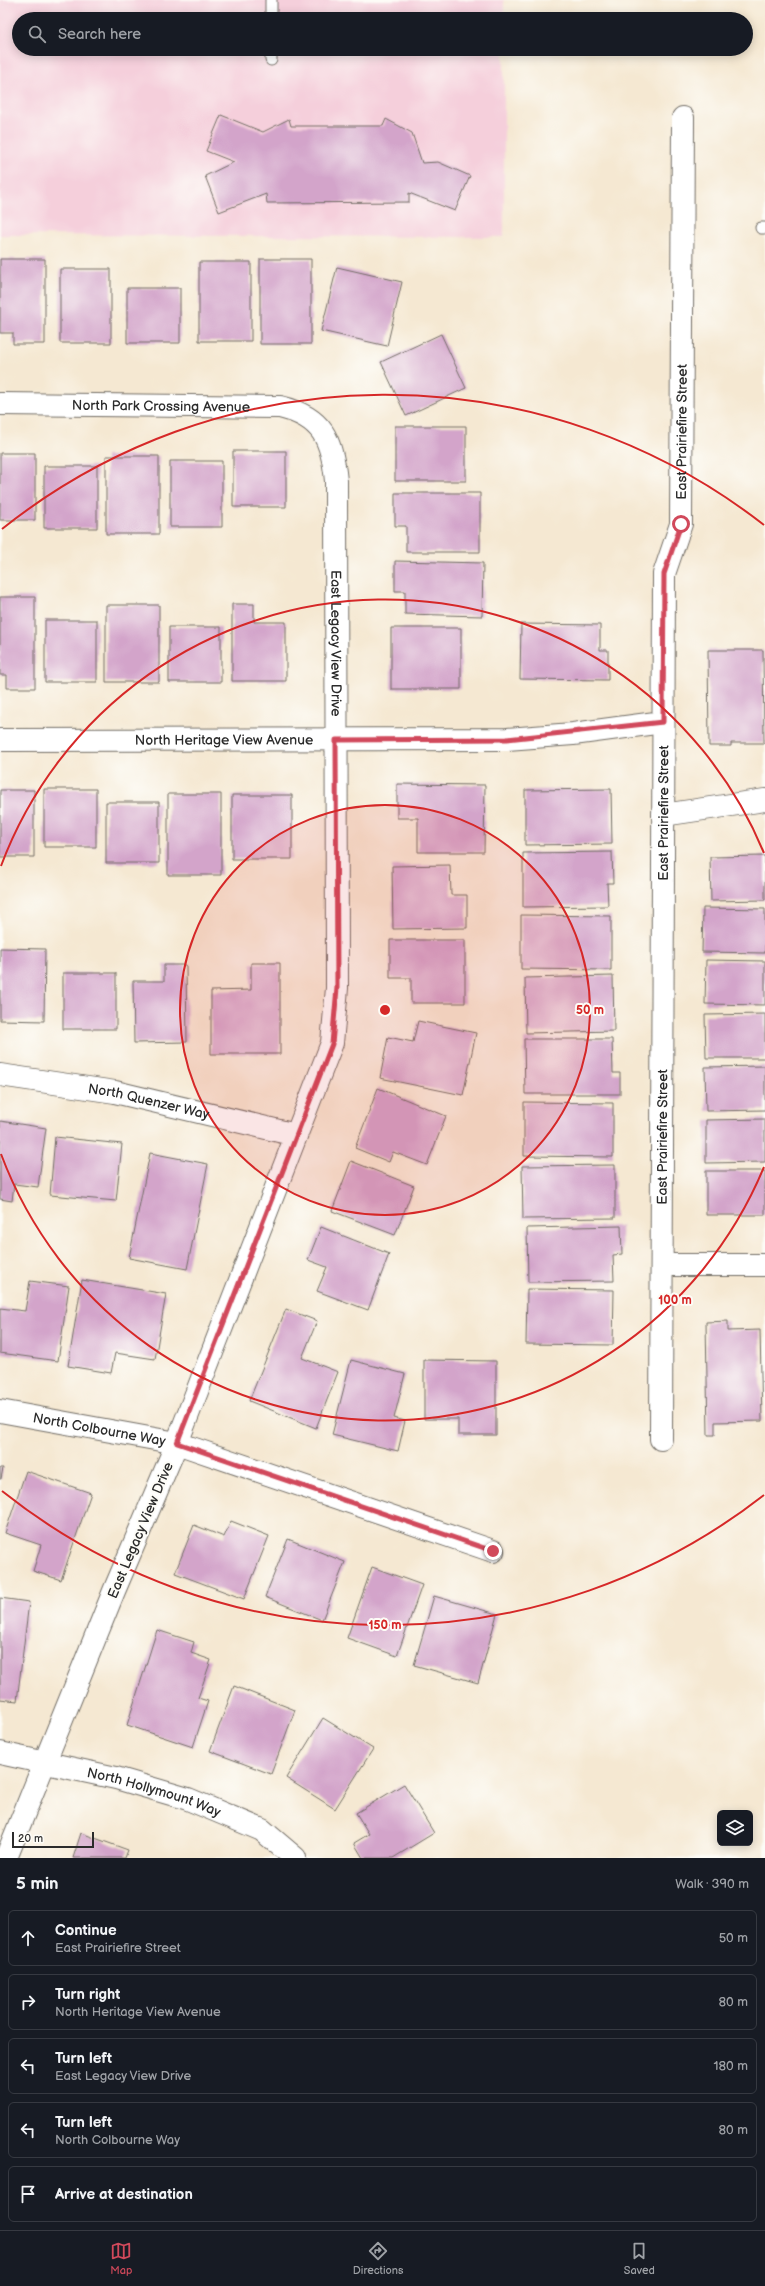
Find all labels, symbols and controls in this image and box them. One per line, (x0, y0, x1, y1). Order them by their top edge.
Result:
search box (12, 12, 753, 56)
icon: search (26, 23, 48, 45)
text: Search here (58, 25, 141, 44)
street label: East Prairiefire Street (673, 363, 691, 500)
street label: North Park Crossing Avenue (72, 397, 250, 416)
route start (672, 515, 690, 533)
street label: East Legacy View Drive (327, 570, 344, 717)
street label: North Heritage View Avenue (135, 731, 313, 749)
street label: East Prairiefire Street (655, 744, 672, 881)
centre of rings (378, 1003, 392, 1017)
text: 50 m (576, 1003, 604, 1018)
street label: East Prairiefire Street (654, 1068, 671, 1205)
street label: North Quenzer Way (87, 1080, 212, 1123)
text: 100 m (658, 1293, 692, 1308)
street label: North Colbourne Way (31, 1409, 168, 1450)
street label: East Legacy View Drive (104, 1459, 177, 1601)
route end (484, 1542, 502, 1560)
text: 150 m (369, 1618, 401, 1633)
street label: North Hollymount Way (85, 1764, 224, 1821)
map controls (717, 1810, 753, 1846)
button: layers (717, 1810, 753, 1846)
scale bar (12, 1830, 94, 1849)
text: 20 m (18, 1832, 43, 1845)
text: 5 min (16, 1874, 59, 1894)
text: Walk · 390 m (675, 1876, 749, 1892)
text: Continue (55, 1921, 117, 1940)
icon: ahead (17, 1927, 39, 1949)
text: 50 m (719, 1930, 748, 1946)
text: East Prairiefire Street (55, 1940, 181, 1956)
text: Turn right (55, 1985, 120, 2004)
icon: right (17, 1991, 39, 2013)
text: 80 m (719, 1994, 748, 2010)
text: North Heritage View Avenue (55, 2004, 221, 2020)
text: Turn left (55, 2049, 112, 2068)
icon: left (17, 2055, 39, 2077)
text: 180 m (713, 2058, 748, 2074)
text: East Legacy View Drive (55, 2068, 191, 2084)
text: Turn left (55, 2113, 112, 2132)
icon: left (17, 2119, 39, 2141)
text: 80 m (719, 2122, 748, 2138)
text: North Colbourne Way (55, 2132, 180, 2148)
icon: arrive (17, 2183, 39, 2205)
text: Arrive at destination (55, 2185, 193, 2204)
tab: Map (110, 2240, 132, 2277)
tab: Directions (353, 2240, 403, 2277)
tab: Saved (624, 2240, 655, 2277)

